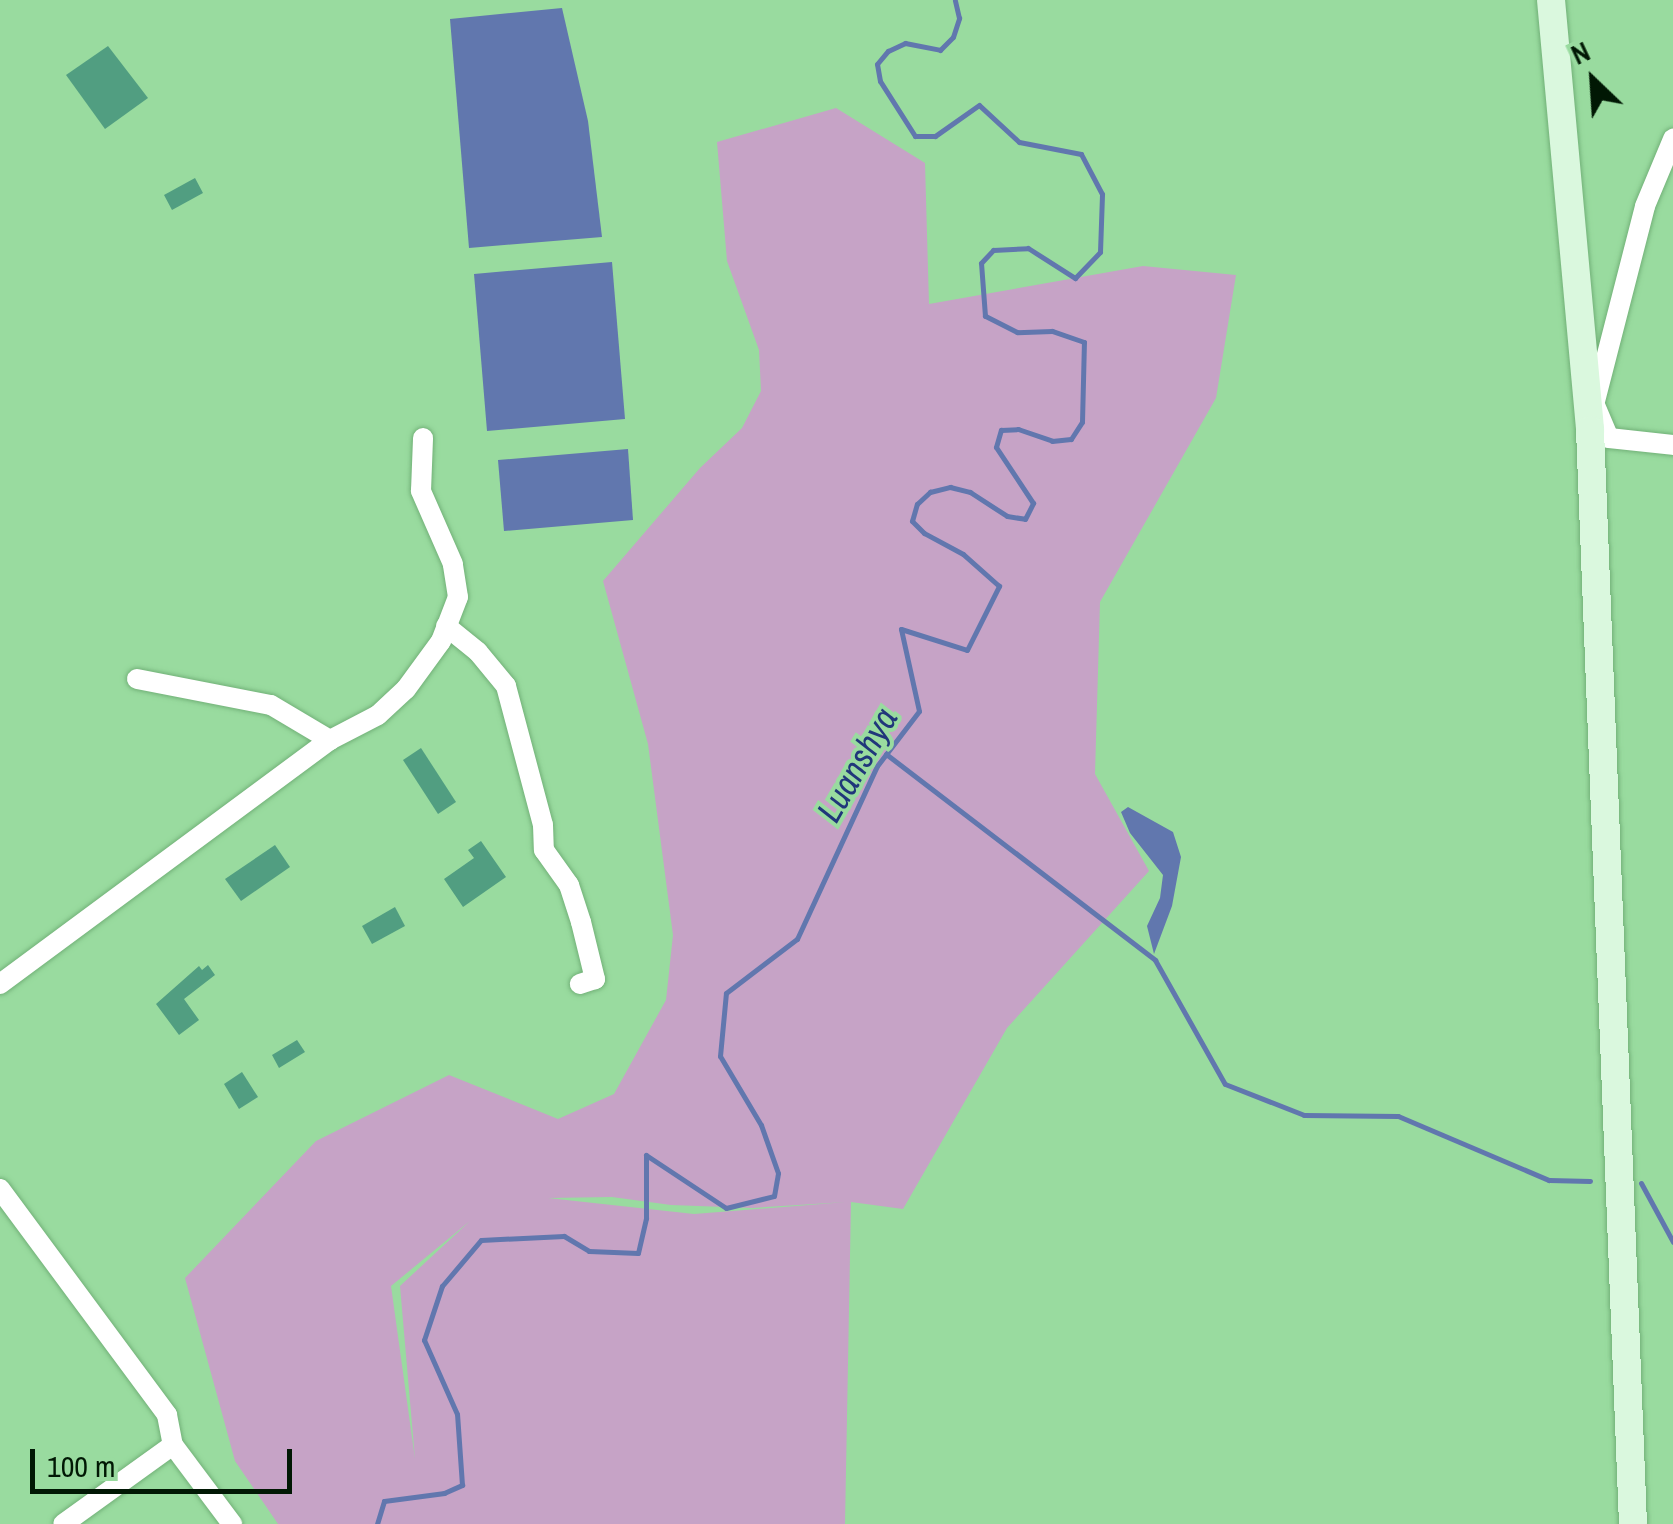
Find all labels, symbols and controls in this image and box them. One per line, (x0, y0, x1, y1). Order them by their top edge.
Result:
north arrow (1543, 30, 1643, 130)
text: N (1565, 32, 1596, 74)
water label: Luanshya (808, 701, 906, 829)
scale bar (35, 1429, 298, 1491)
text: 100 m (47, 1446, 115, 1486)

